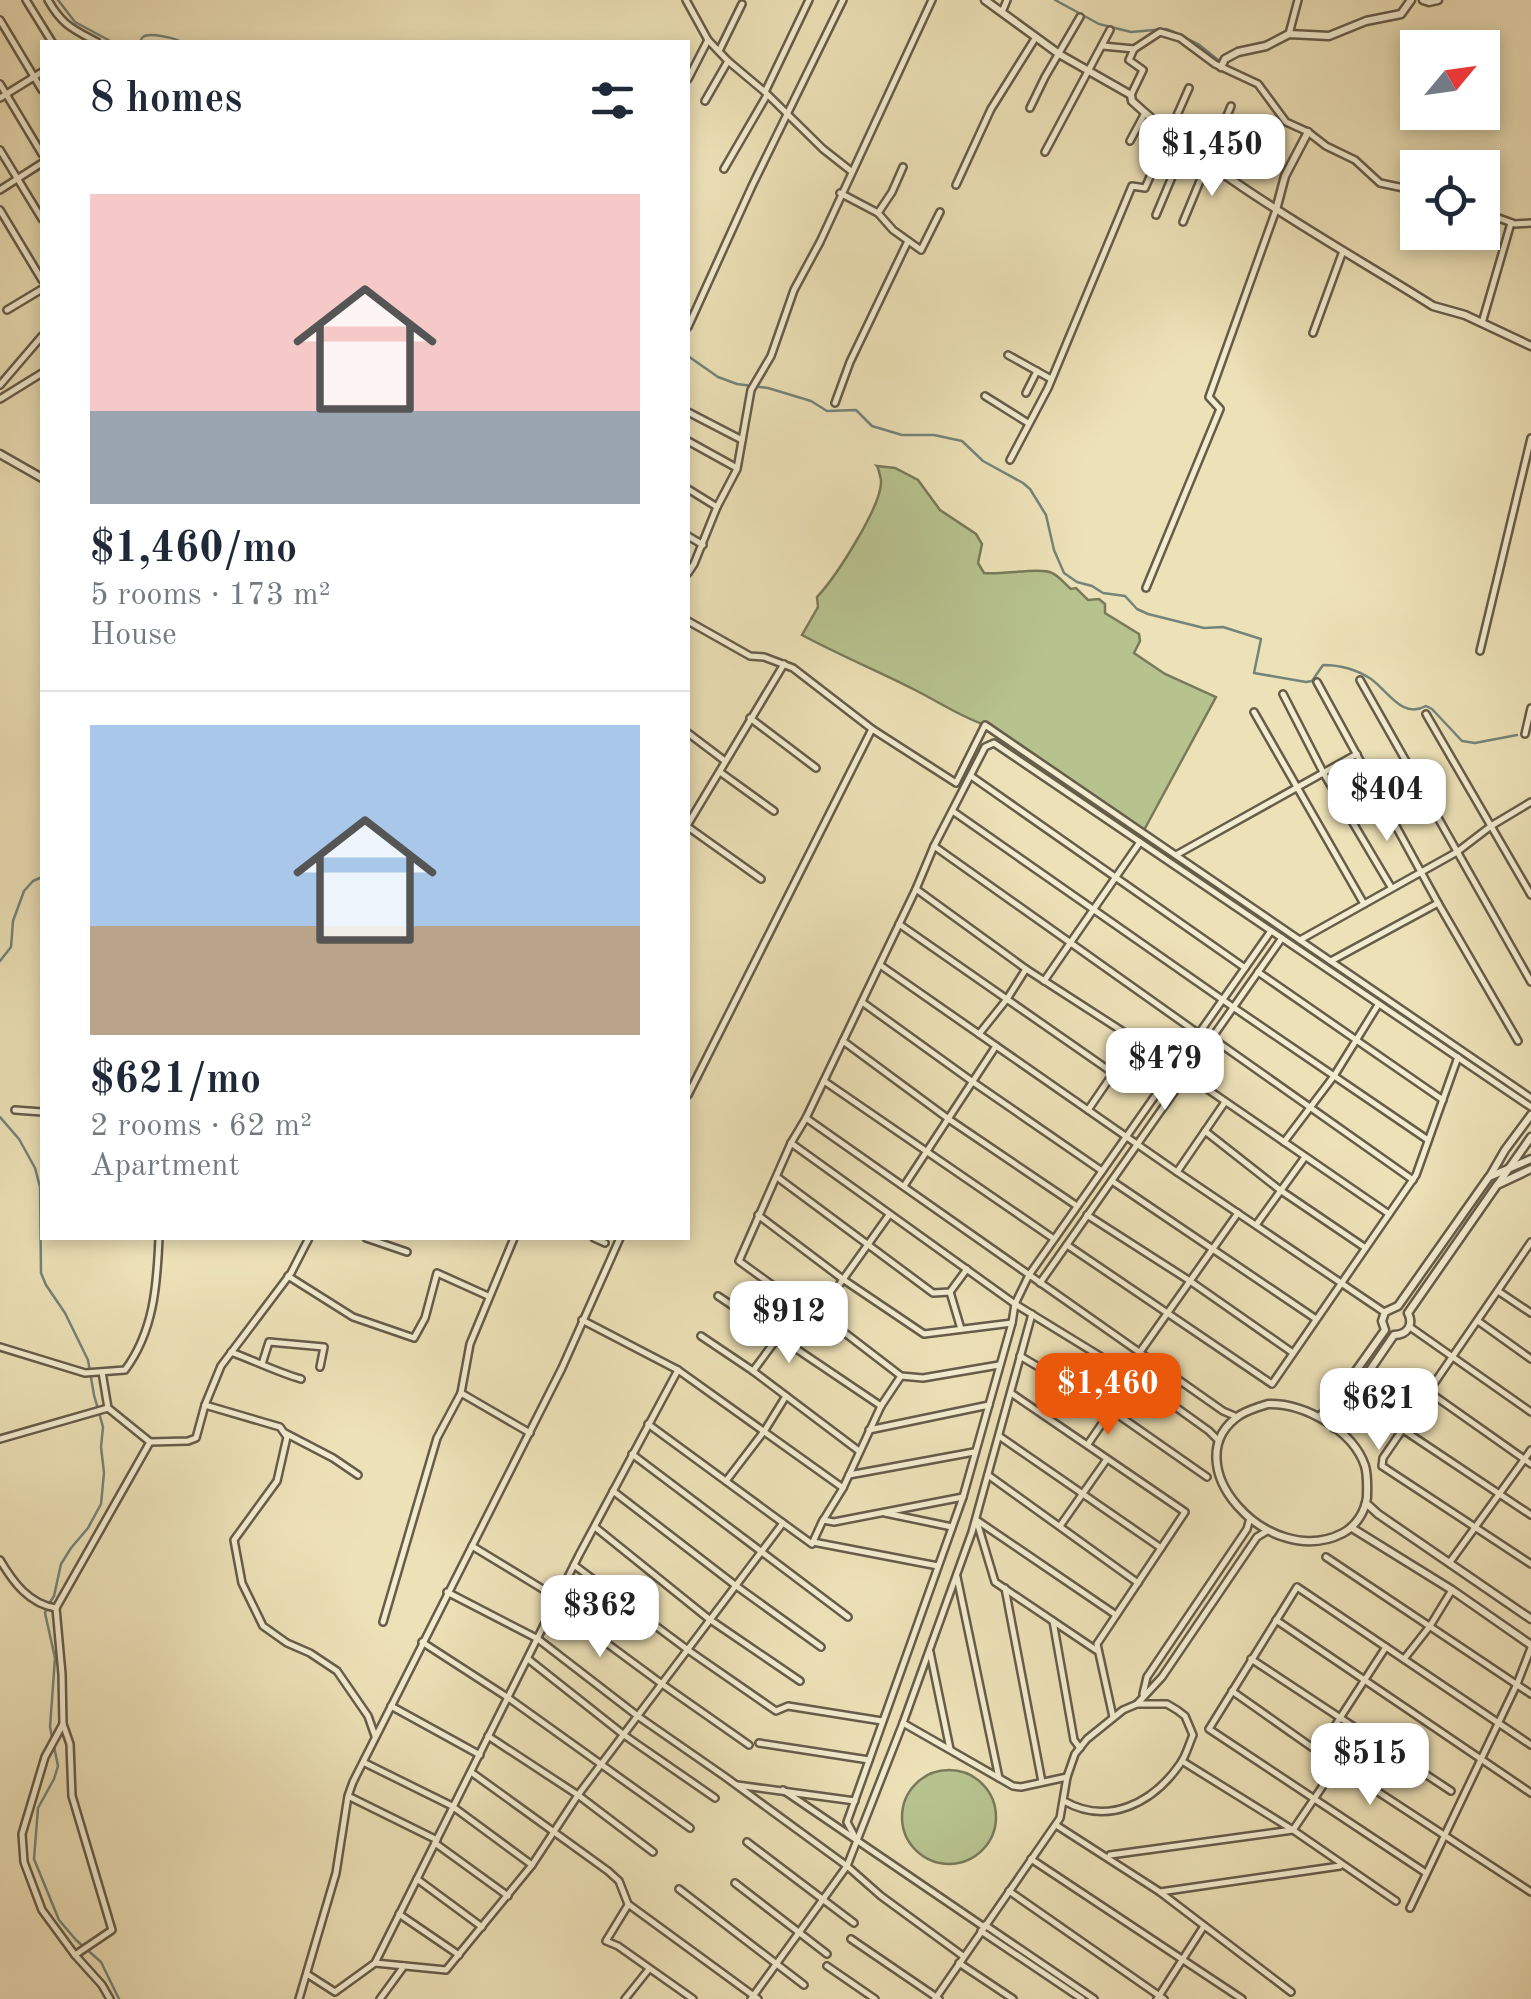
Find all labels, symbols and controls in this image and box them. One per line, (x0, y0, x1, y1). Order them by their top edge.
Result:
north arrow (1400, 30, 1500, 130)
map controls (1400, 30, 1500, 250)
icon: filters (585, 73, 640, 128)
text: 8 homes (90, 79, 242, 121)
pin: $1,450 (1131, 114, 1293, 199)
text: $1,450 (1161, 130, 1263, 162)
button: locate (1400, 150, 1500, 250)
icon: home (275, 259, 455, 439)
text: $1,460/mo (90, 529, 297, 571)
text: 5 rooms · 173 m² (90, 580, 331, 612)
text: House (90, 620, 177, 652)
pin: $404 (1328, 759, 1446, 844)
text: $404 (1350, 775, 1424, 807)
icon: home (275, 790, 455, 970)
pin: $479 (1106, 1028, 1224, 1113)
text: $479 (1128, 1044, 1202, 1076)
text: $621/mo (90, 1060, 261, 1102)
text: 2 rooms · 62 m² (90, 1111, 312, 1143)
text: Apartment (90, 1151, 240, 1183)
pin: $912 (730, 1281, 848, 1366)
text: $912 (752, 1297, 826, 1329)
pin: $1,460 (1027, 1353, 1189, 1438)
pin: $621 (1320, 1368, 1438, 1453)
text: $1,460 (1057, 1369, 1159, 1401)
text: $621 (1342, 1384, 1416, 1416)
pin: $362 (541, 1575, 659, 1660)
text: $362 (563, 1591, 637, 1623)
pin: $515 (1311, 1723, 1429, 1808)
text: $515 (1333, 1739, 1407, 1771)

